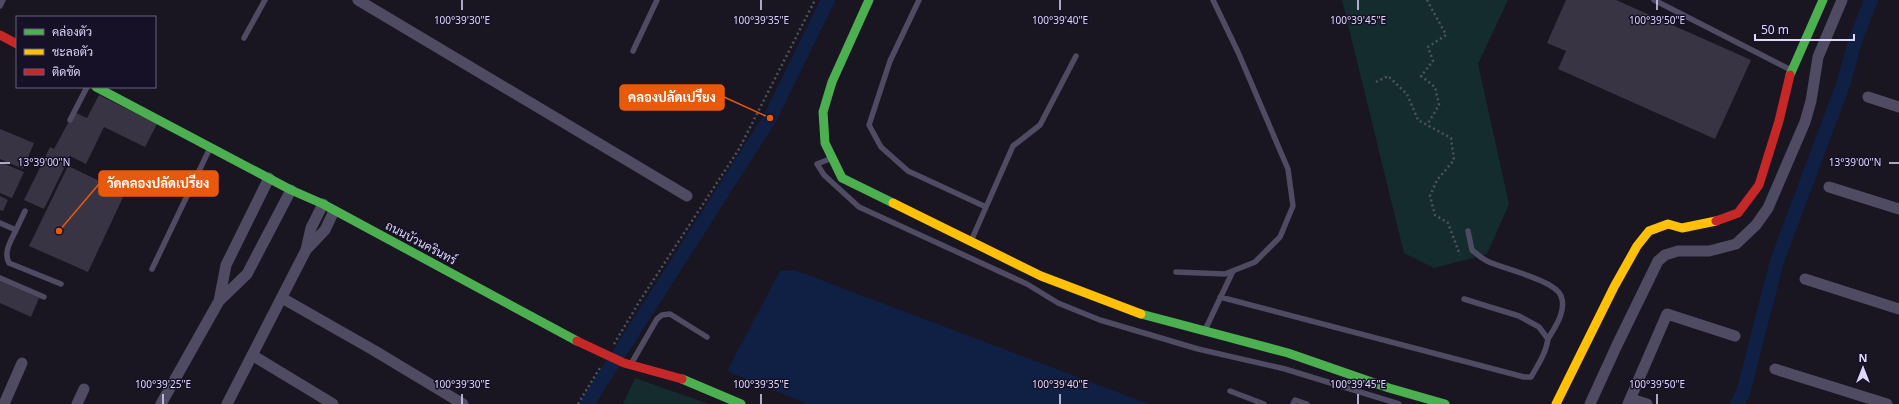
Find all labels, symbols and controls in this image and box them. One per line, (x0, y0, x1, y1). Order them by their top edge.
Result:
text: 100°39'30"E (434, 13, 490, 27)
text: 100°39'35"E (733, 13, 789, 27)
text: 100°39'40"E (1032, 13, 1088, 27)
text: 100°39'45"E (1330, 13, 1386, 27)
text: 100°39'50"E (1629, 13, 1685, 27)
legend (16, 16, 156, 88)
scale bar (1755, 16, 1854, 42)
text: 50 m (1761, 21, 1789, 38)
text: คล่องตัว (52, 23, 92, 40)
text: ชะลอตัว (52, 43, 93, 60)
text: ติดขัด (52, 63, 81, 80)
callout: คลองปลัดเปรียง (620, 85, 724, 110)
text: คลองปลัดเปรียง (628, 88, 716, 106)
text: 13°39'00"N (18, 155, 70, 169)
text: 13°39'00"N (1829, 155, 1881, 169)
callout: วัดคลองปลัดเปรียง (99, 171, 218, 196)
text: วัดคลองปลัดเปรียง (107, 174, 209, 192)
street label: ถนนบัวนครินทร์ (383, 217, 460, 269)
north arrow (1843, 348, 1883, 388)
text: N (1859, 350, 1867, 365)
text: 100°39'25"E (135, 377, 191, 391)
text: 100°39'30"E (434, 377, 490, 391)
text: 100°39'35"E (733, 377, 789, 391)
text: 100°39'40"E (1032, 377, 1088, 391)
text: 100°39'45"E (1330, 377, 1386, 391)
text: 100°39'50"E (1629, 377, 1685, 391)

